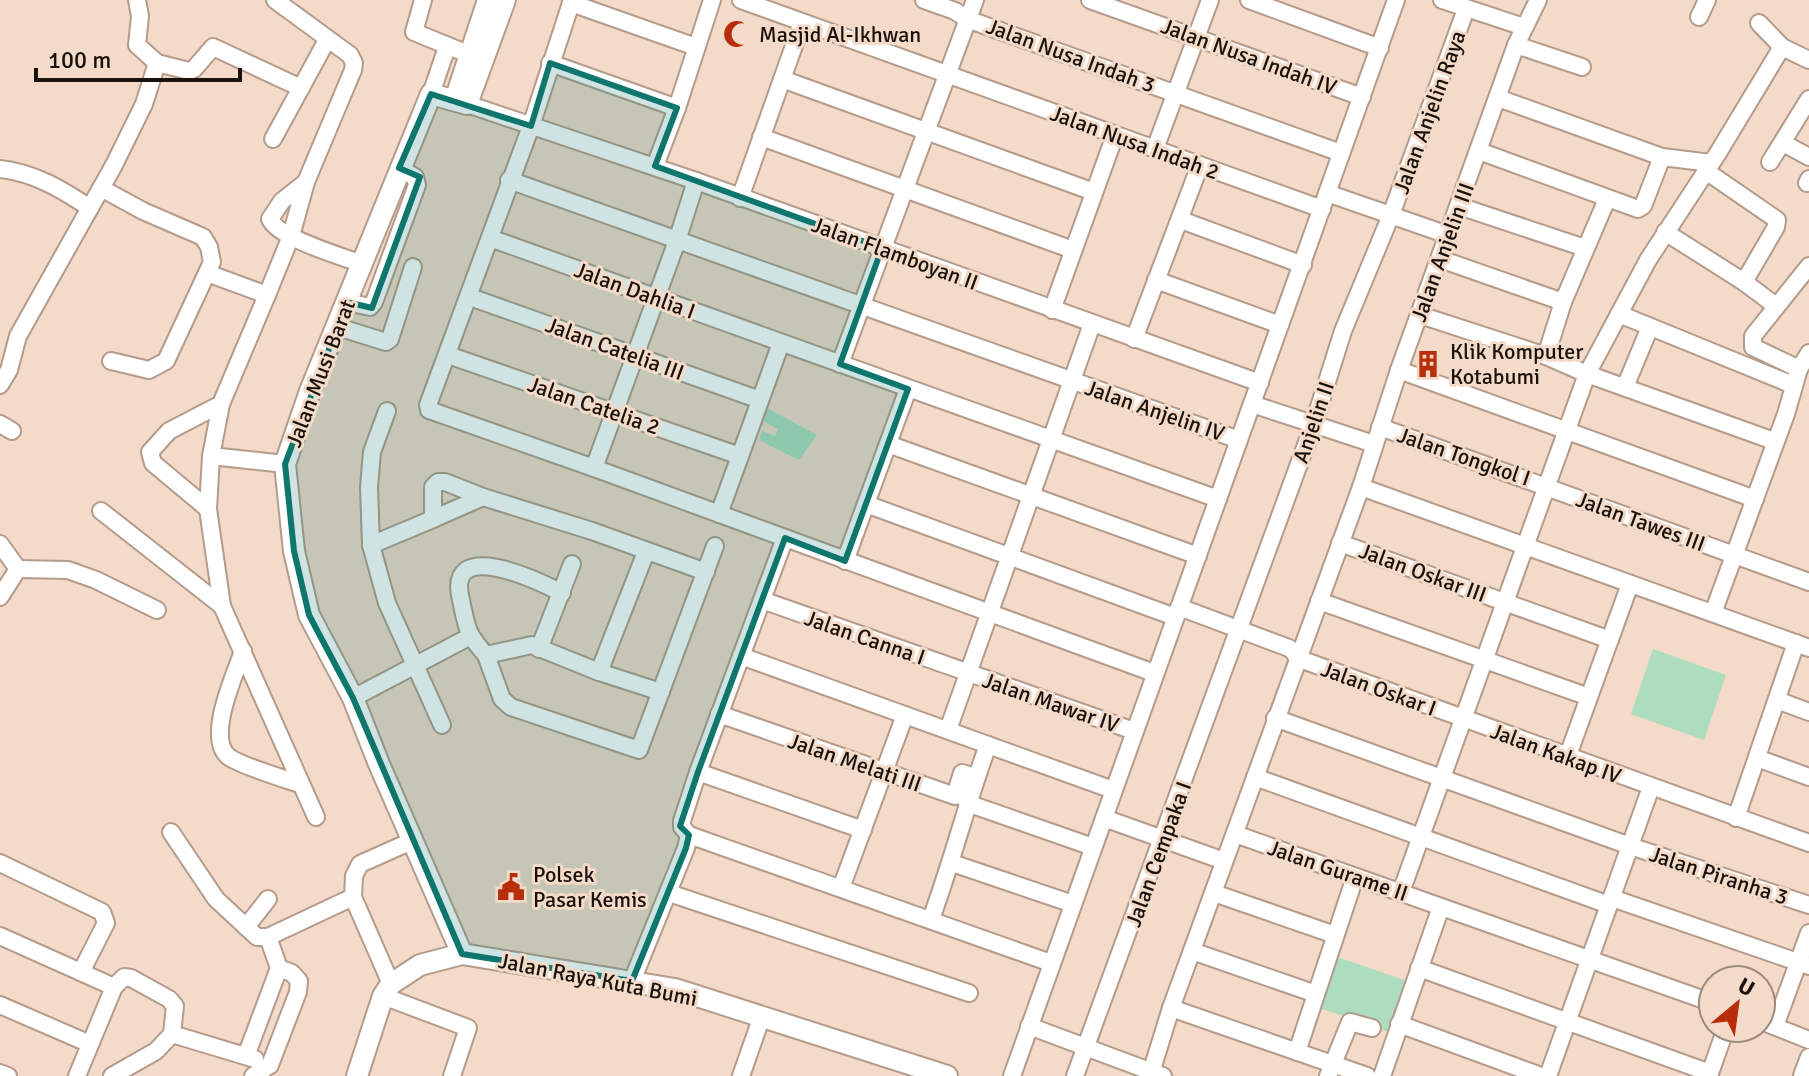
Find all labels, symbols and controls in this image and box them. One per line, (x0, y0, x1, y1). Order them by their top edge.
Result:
street label: Jalan Nusa Indah 3 (983, 12, 1159, 99)
street label: Jalan Nusa Indah IV (1157, 12, 1341, 101)
mosque icon: Masjid Al-Ikhwan (722, 19, 752, 49)
place label: Masjid Al-Ikhwan (759, 21, 921, 48)
street label: Jalan Anjelin Raya (1387, 27, 1472, 197)
scale bar (36, 32, 240, 82)
text: 100 m (48, 45, 111, 75)
street label: Jalan Nusa Indah 2 (1047, 99, 1223, 186)
street label: Jalan Anjelin III (1405, 179, 1480, 325)
street label: Jalan Flamboyan II (808, 211, 982, 296)
street label: Jalan Dahlia I (571, 256, 699, 325)
street label: Jalan Musi Barat (280, 295, 361, 451)
street label: Jalan Catelia III (542, 311, 688, 386)
place label: Klik Komputer Kotabumi (1450, 338, 1583, 390)
building icon: Klik Komputer Kotabumi (1413, 349, 1443, 379)
street label: Jalan Catelia 2 (524, 370, 663, 441)
street label: Jalan Anjelin IV (1082, 374, 1228, 447)
street label: Anjelin II (1287, 378, 1340, 467)
street label: Jalan Tongkol I (1394, 421, 1534, 492)
street label: Jalan Tawes III (1573, 486, 1709, 557)
street label: Jalan Oskar III (1355, 537, 1490, 608)
street label: Jalan Canna I (801, 604, 929, 671)
street label: Jalan Oskar I (1318, 655, 1440, 722)
street label: Jalan Mawar IV (979, 667, 1123, 739)
street label: Jalan Kakap IV (1487, 717, 1625, 790)
street label: Jalan Melati III (785, 727, 925, 798)
street label: Jalan Cempaka I (1120, 778, 1197, 931)
street label: Jalan Gurame II (1264, 834, 1411, 907)
street label: Jalan Piranha 3 (1646, 840, 1792, 911)
place label: Polsek Pasar Kemis (533, 861, 647, 913)
public building icon: Polsek Pasar Kemis (496, 872, 526, 902)
street label: Jalan Raya Kuta Bumi (496, 947, 700, 1012)
north arrow (1697, 964, 1777, 1044)
text: U (1733, 972, 1759, 1002)

